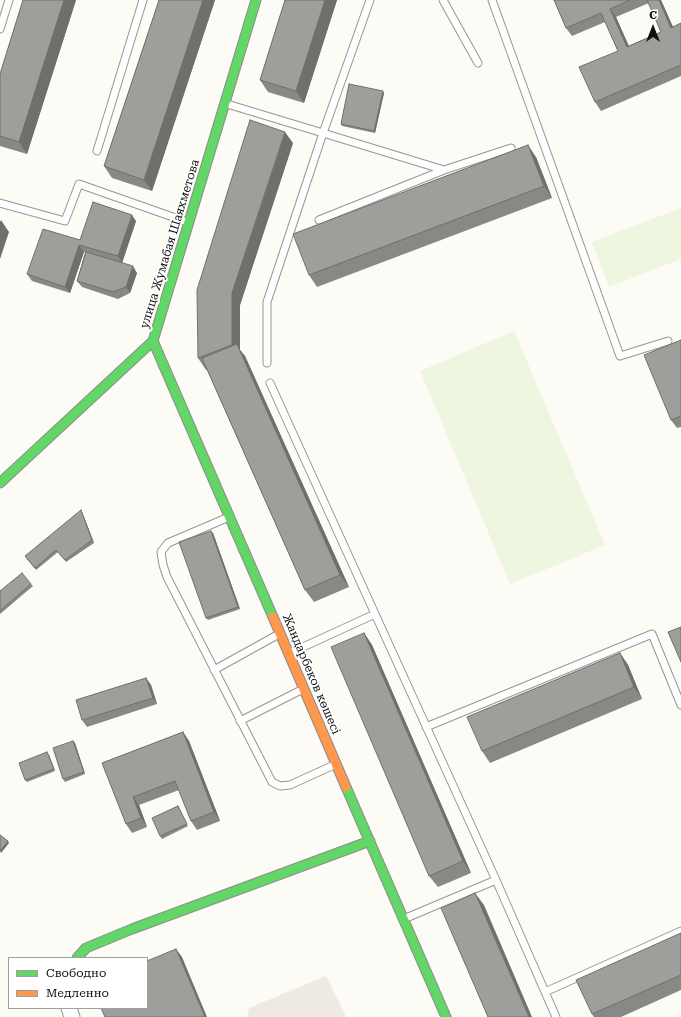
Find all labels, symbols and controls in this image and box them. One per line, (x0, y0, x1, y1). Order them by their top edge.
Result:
north arrow (633, 8, 673, 48)
text: С (649, 9, 657, 22)
street label: улица Жумабая Шаяхметова (137, 158, 203, 330)
street label: Жандарбеков көшесі (279, 611, 343, 737)
legend (8, 957, 148, 1009)
text: Свободно (46, 966, 106, 980)
text: Медленно (46, 986, 109, 1000)

